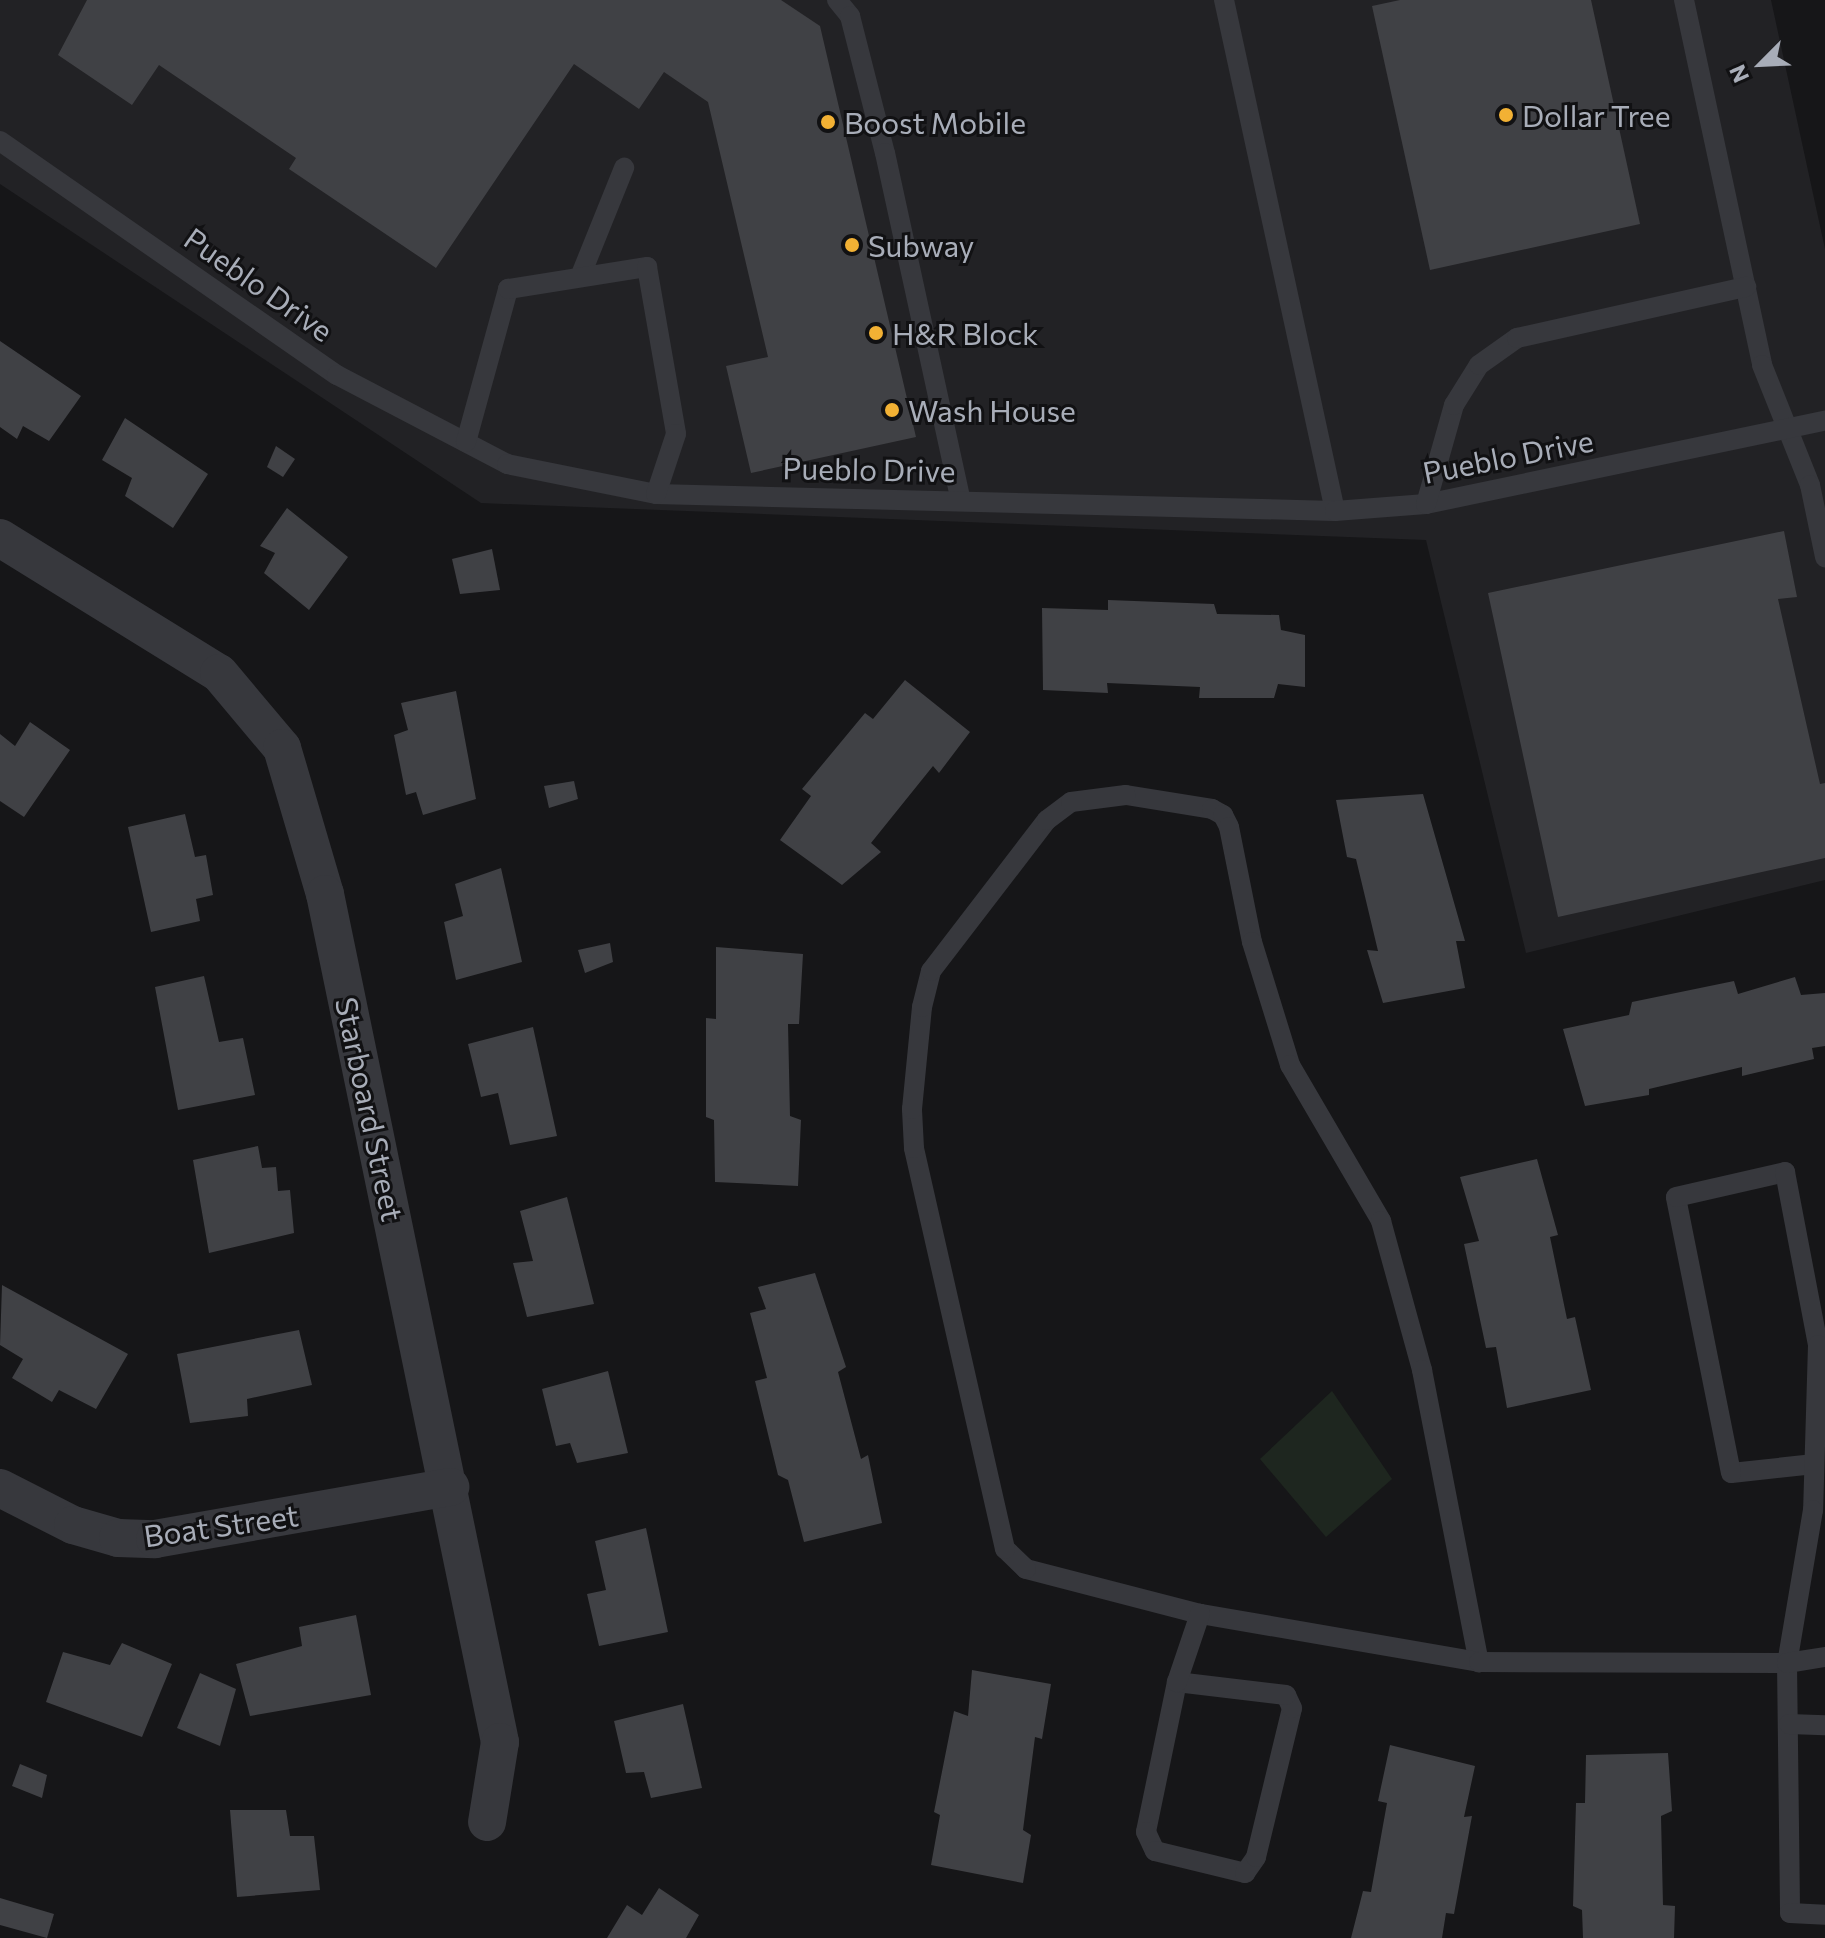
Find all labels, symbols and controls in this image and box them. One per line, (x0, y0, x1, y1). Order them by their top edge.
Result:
north arrow (1721, 24, 1801, 104)
text: N (1723, 61, 1754, 87)
place label: Dollar Tree (1522, 97, 1671, 133)
place label: Boost Mobile (844, 104, 1026, 140)
marker: Dollar Tree (1497, 106, 1515, 124)
marker: Boost Mobile (819, 113, 837, 131)
street label: Pueblo Drive (178, 220, 340, 348)
place label: Subway (868, 227, 974, 263)
marker: Subway (843, 236, 861, 254)
place label: H&R Block (892, 315, 1038, 351)
marker: H&R Block (867, 324, 885, 342)
place label: Wash House (908, 392, 1076, 428)
marker: Wash House (883, 401, 901, 419)
street label: Pueblo Drive (1420, 422, 1596, 490)
street label: Pueblo Drive (782, 449, 956, 489)
street label: Starboard Street (329, 994, 411, 1224)
street label: Boat Street (141, 1496, 301, 1554)

